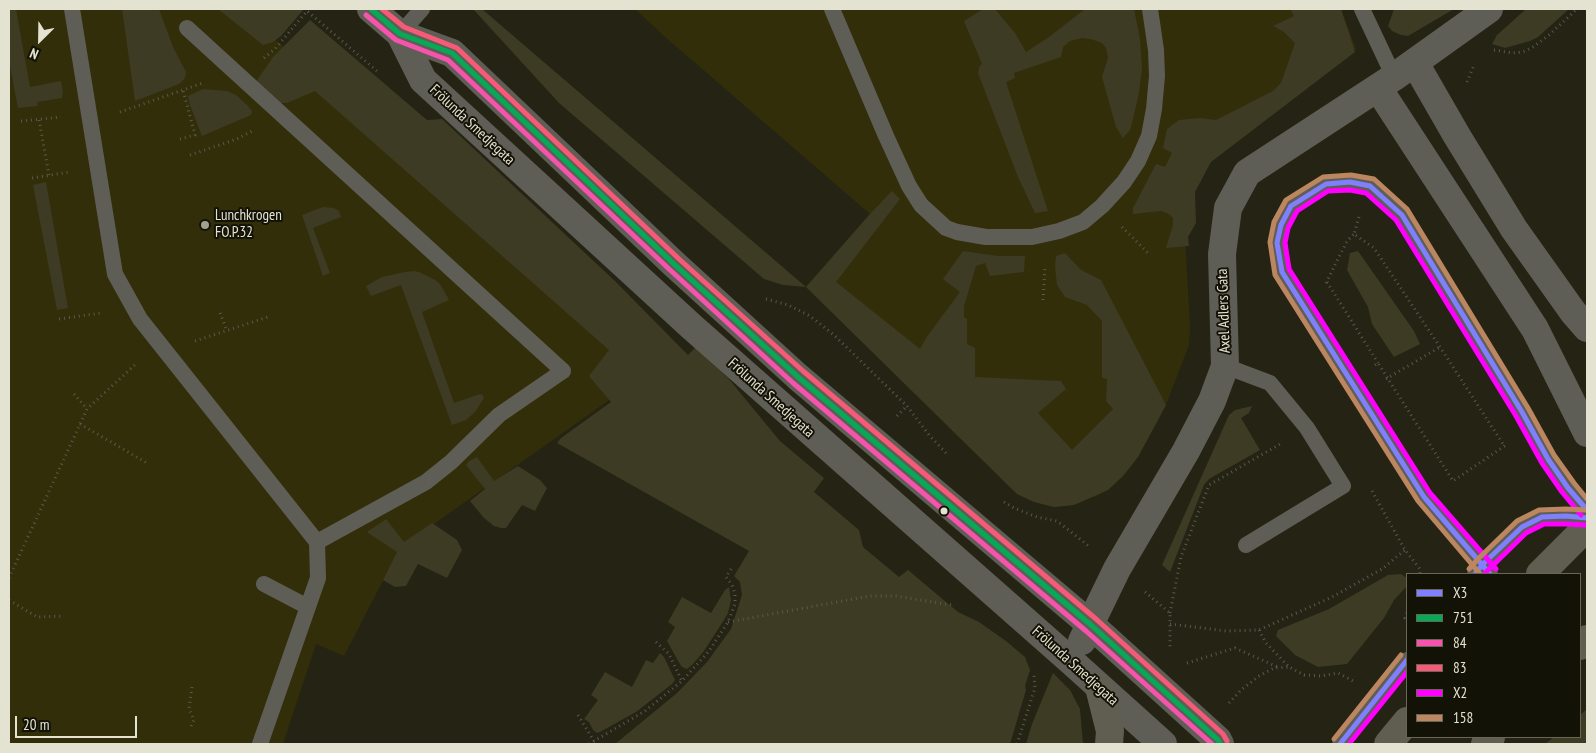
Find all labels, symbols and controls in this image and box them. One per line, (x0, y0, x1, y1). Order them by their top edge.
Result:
north arrow (15, 15, 65, 65)
text: N (27, 44, 41, 64)
street label: Frölunda Smedjegata (426, 81, 518, 169)
place label: Lunchkrogen FO.P.32 (215, 207, 282, 242)
marker: Lunchkrogen FO.P.32 (199, 219, 211, 231)
street label: Axel Adlers Gata (1214, 268, 1234, 354)
street label: Frölunda Smedjegata (724, 355, 818, 441)
unlabelled marker (939, 506, 949, 516)
legend (1406, 573, 1581, 738)
text: X3 (1453, 583, 1467, 602)
text: 751 (1453, 608, 1473, 627)
street label: Frölunda Smedjegata (1028, 623, 1122, 709)
text: 84 (1453, 633, 1467, 652)
text: 83 (1453, 658, 1467, 677)
text: X2 (1453, 683, 1467, 702)
scale bar (18, 706, 140, 738)
text: 158 (1453, 708, 1473, 727)
text: 20 m (23, 715, 49, 734)

